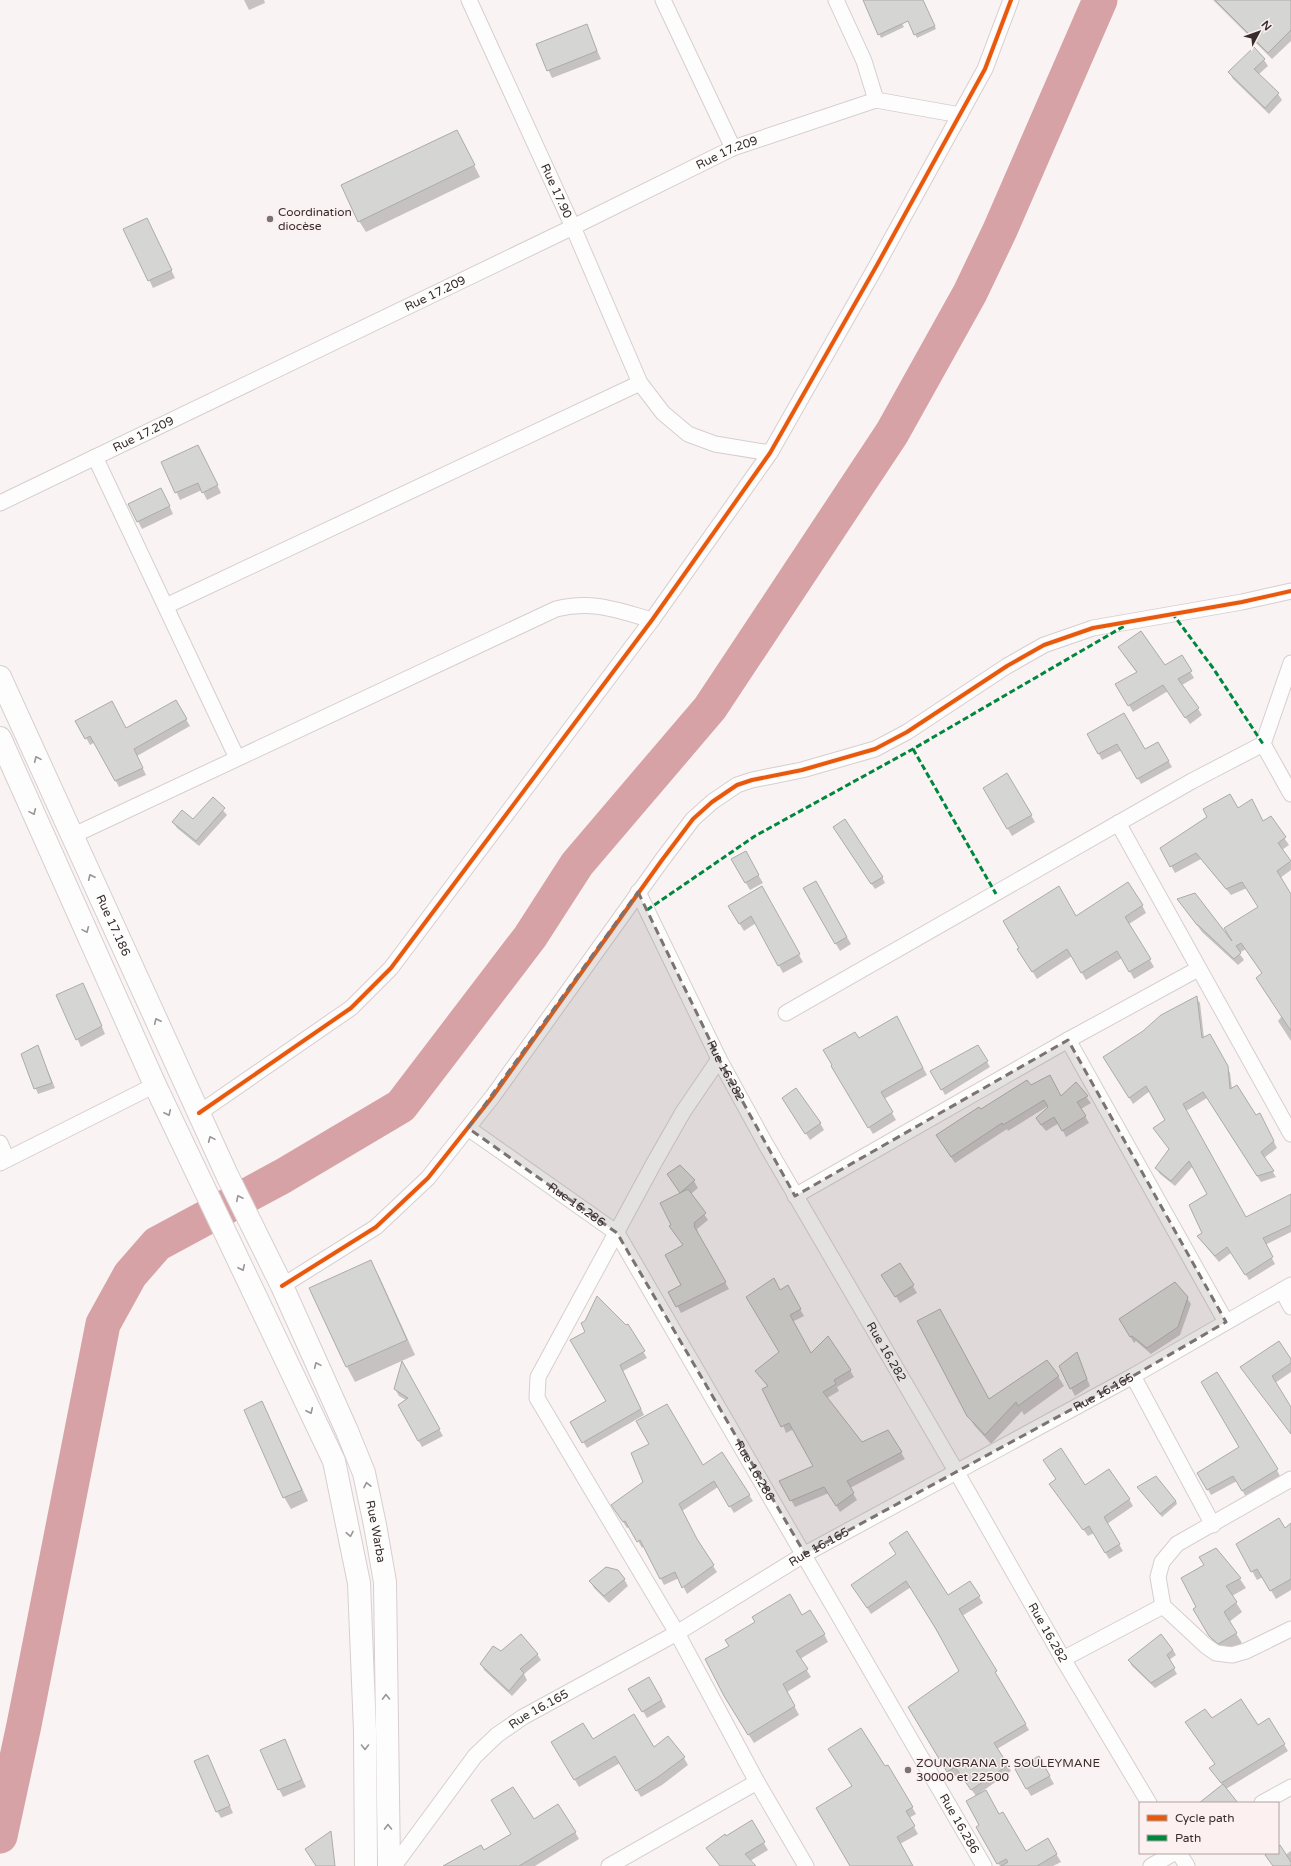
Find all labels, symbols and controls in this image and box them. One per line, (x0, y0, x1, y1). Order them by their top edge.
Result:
north arrow (1239, 12, 1279, 52)
text: N (1258, 18, 1274, 33)
street label: Rue 17.209 (694, 133, 759, 172)
street label: Rue 17.90 (538, 161, 575, 221)
place label: Coordination diocèse (278, 205, 352, 233)
marker: Coordination diocèse (265, 214, 275, 224)
street label: Rue 17.209 (402, 273, 468, 314)
street label: Rue 17.209 (110, 413, 176, 455)
one-way arrow (34, 756, 42, 763)
one-way arrow (28, 807, 36, 815)
one-way arrow (88, 874, 96, 882)
street label: Rue 17.186 (93, 892, 133, 958)
one-way arrow (81, 926, 89, 934)
one-way arrow (154, 1018, 162, 1025)
street label: Rue 16.282 (704, 1038, 748, 1103)
one-way arrow (163, 1108, 171, 1116)
one-way arrow (208, 1136, 216, 1144)
street label: Rue 16.286 (545, 1180, 608, 1230)
one-way arrow (236, 1195, 243, 1203)
one-way arrow (237, 1264, 245, 1271)
street label: Rue 16.282 (864, 1319, 909, 1384)
one-way arrow (314, 1361, 322, 1369)
street label: Rue 16.165 (1071, 1370, 1136, 1414)
one-way arrow (305, 1407, 313, 1414)
street label: Rue 16.286 (732, 1438, 778, 1503)
one-way arrow (363, 1482, 371, 1488)
street label: Rue Warba (363, 1499, 388, 1564)
street label: Rue 16.165 (786, 1525, 851, 1569)
one-way arrow (345, 1531, 353, 1537)
street label: Rue 16.282 (1025, 1600, 1071, 1665)
street label: Rue 16.165 (506, 1687, 571, 1732)
one-way arrow (382, 1694, 390, 1700)
one-way arrow (361, 1744, 369, 1750)
place label: ZOUNGRANA P. SOULEYMANE 30000 et 22500 (916, 1756, 1100, 1784)
marker: ZOUNGRANA P. SOULEYMANE 30000 et 22500 (903, 1765, 913, 1775)
street label: Rue 16.286 (937, 1791, 982, 1856)
legend (1139, 1802, 1279, 1854)
text: Cycle path (1175, 1811, 1234, 1825)
one-way arrow (384, 1824, 392, 1830)
text: Path (1175, 1831, 1201, 1845)

